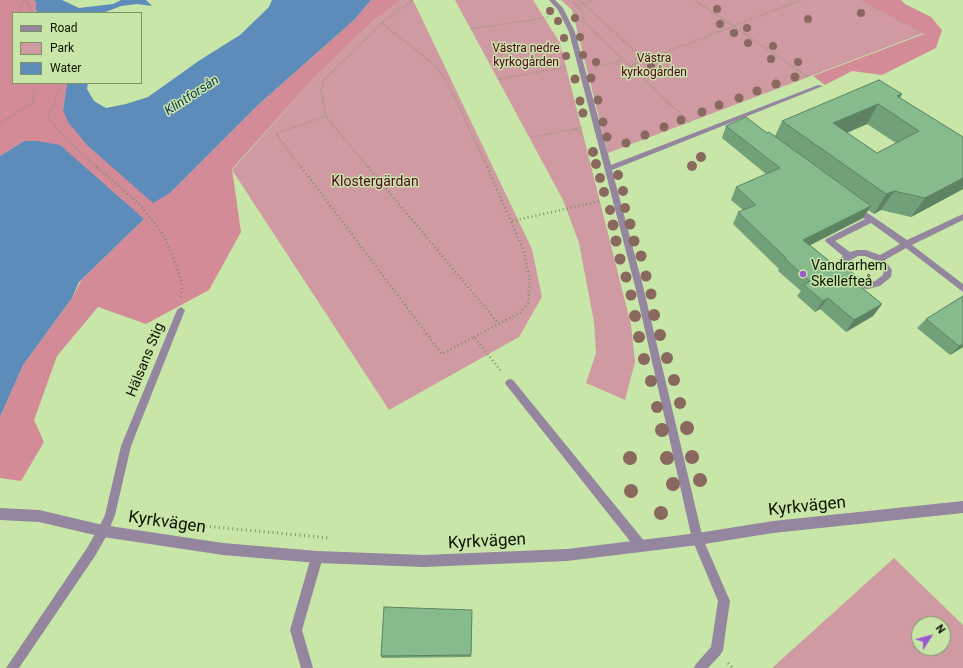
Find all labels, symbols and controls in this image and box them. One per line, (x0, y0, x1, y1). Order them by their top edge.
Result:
legend (12, 12, 142, 84)
text: Road (50, 21, 78, 35)
text: Park (50, 41, 74, 55)
park label: Västra nedre kyrkogården (492, 42, 560, 70)
park label: Västra kyrkogården (621, 52, 687, 80)
text: Water (50, 61, 81, 75)
water label: Klintforsån (162, 73, 222, 119)
park label: Klostergärdan (331, 174, 419, 190)
place label: Vandrarhem Skellefteå (811, 258, 887, 290)
marker: Vandrarhem Skellefteå (798, 269, 808, 279)
street label: Hälsans Stig (124, 320, 168, 400)
street label: Kyrkvägen (767, 493, 847, 521)
street label: Kyrkvägen (127, 507, 207, 539)
street label: Kyrkvägen (447, 530, 527, 554)
north arrow (911, 616, 951, 656)
text: N (933, 622, 948, 636)

